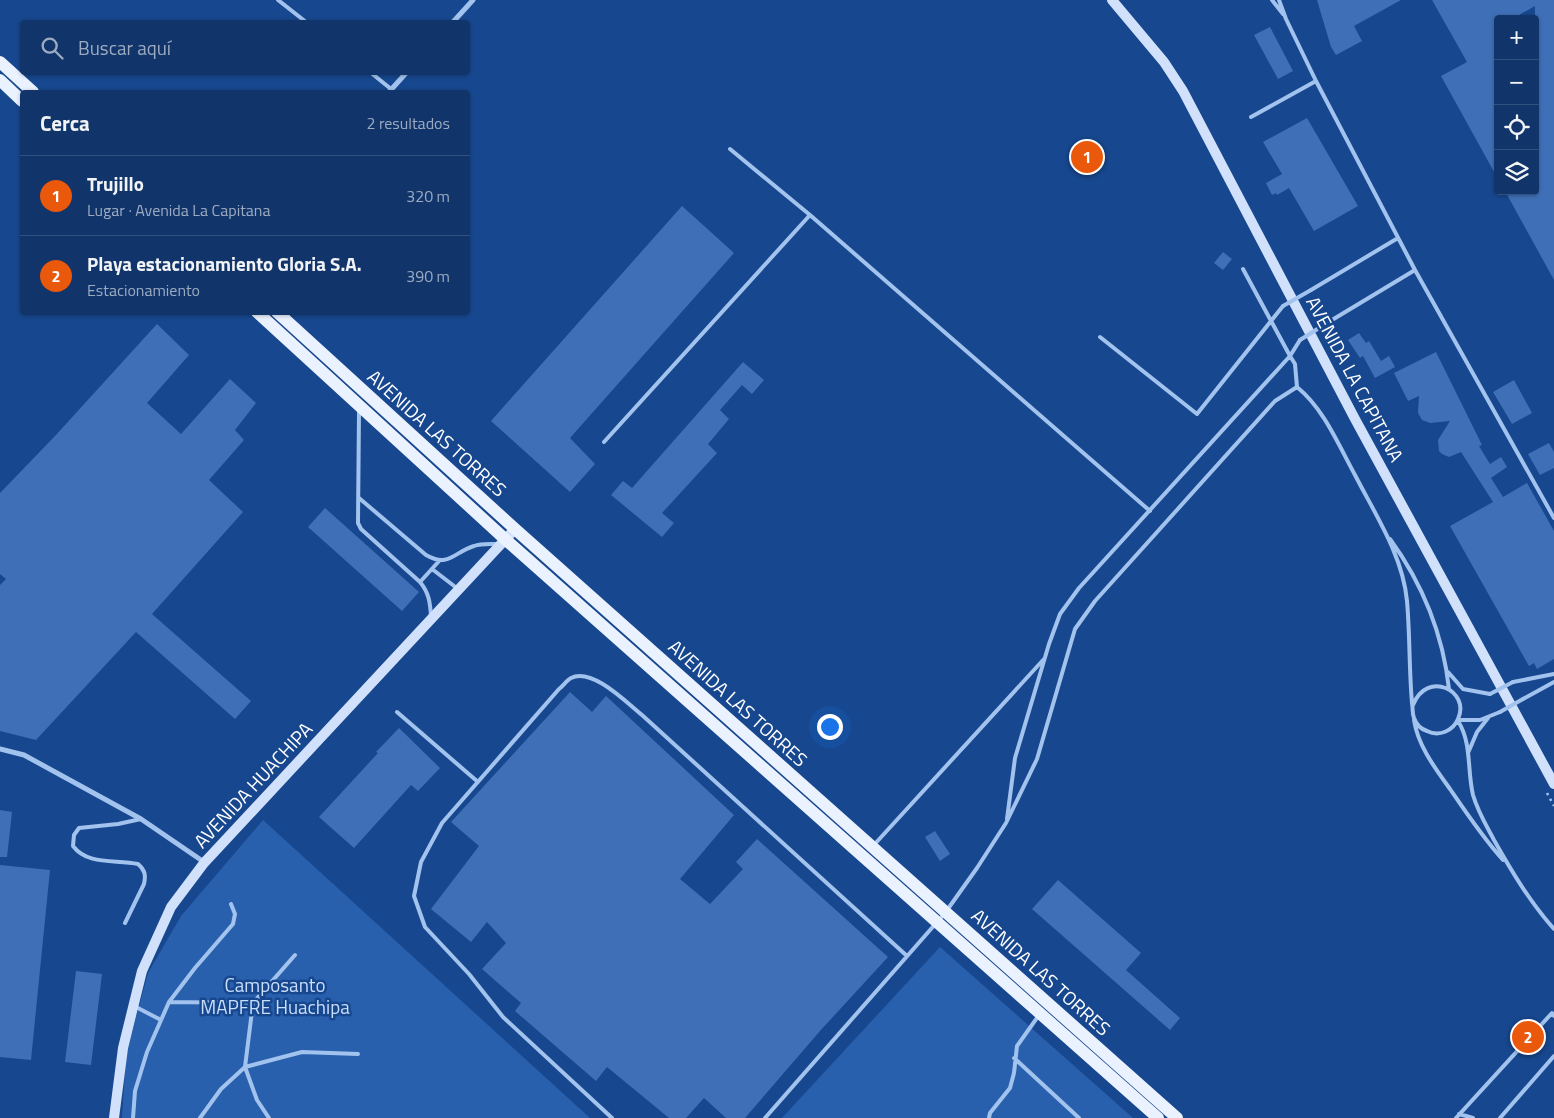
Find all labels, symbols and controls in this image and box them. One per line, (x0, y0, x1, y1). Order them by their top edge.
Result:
map controls (1494, 15, 1539, 195)
button: + (1494, 15, 1539, 60)
search box (20, 20, 470, 75)
text: Buscar aquí (78, 33, 171, 62)
icon: search (38, 34, 66, 62)
button: − (1494, 60, 1539, 105)
button: locate (1494, 105, 1539, 150)
text: Cerca (40, 107, 90, 139)
text: 2 resultados (366, 111, 450, 135)
pin: 1 (1071, 138, 1103, 176)
button: layers (1494, 150, 1539, 195)
text: Trujillo (87, 169, 144, 198)
text: 1 (52, 184, 60, 208)
text: 320 m (406, 184, 450, 208)
text: Lugar · Avenida La Capitana (87, 198, 270, 222)
text: Playa estacionamiento Gloria S.A. (87, 249, 362, 278)
text: 2 (52, 264, 60, 288)
text: 390 m (406, 264, 450, 288)
text: Estacionamiento (87, 278, 200, 302)
street label: AVENIDA LA CAPITANA (1299, 291, 1411, 467)
street label: AVENIDA LAS TORRES (361, 362, 513, 503)
street label: AVENIDA LAS TORRES (662, 632, 814, 773)
your location (817, 714, 843, 740)
street label: AVENIDA HUACHIPA (186, 715, 319, 854)
street label: AVENIDA LAS TORRES (965, 901, 1117, 1042)
park label: Camposanto MAPFRE Huachipa (200, 970, 350, 1021)
pin: 2 (1512, 1018, 1544, 1056)

